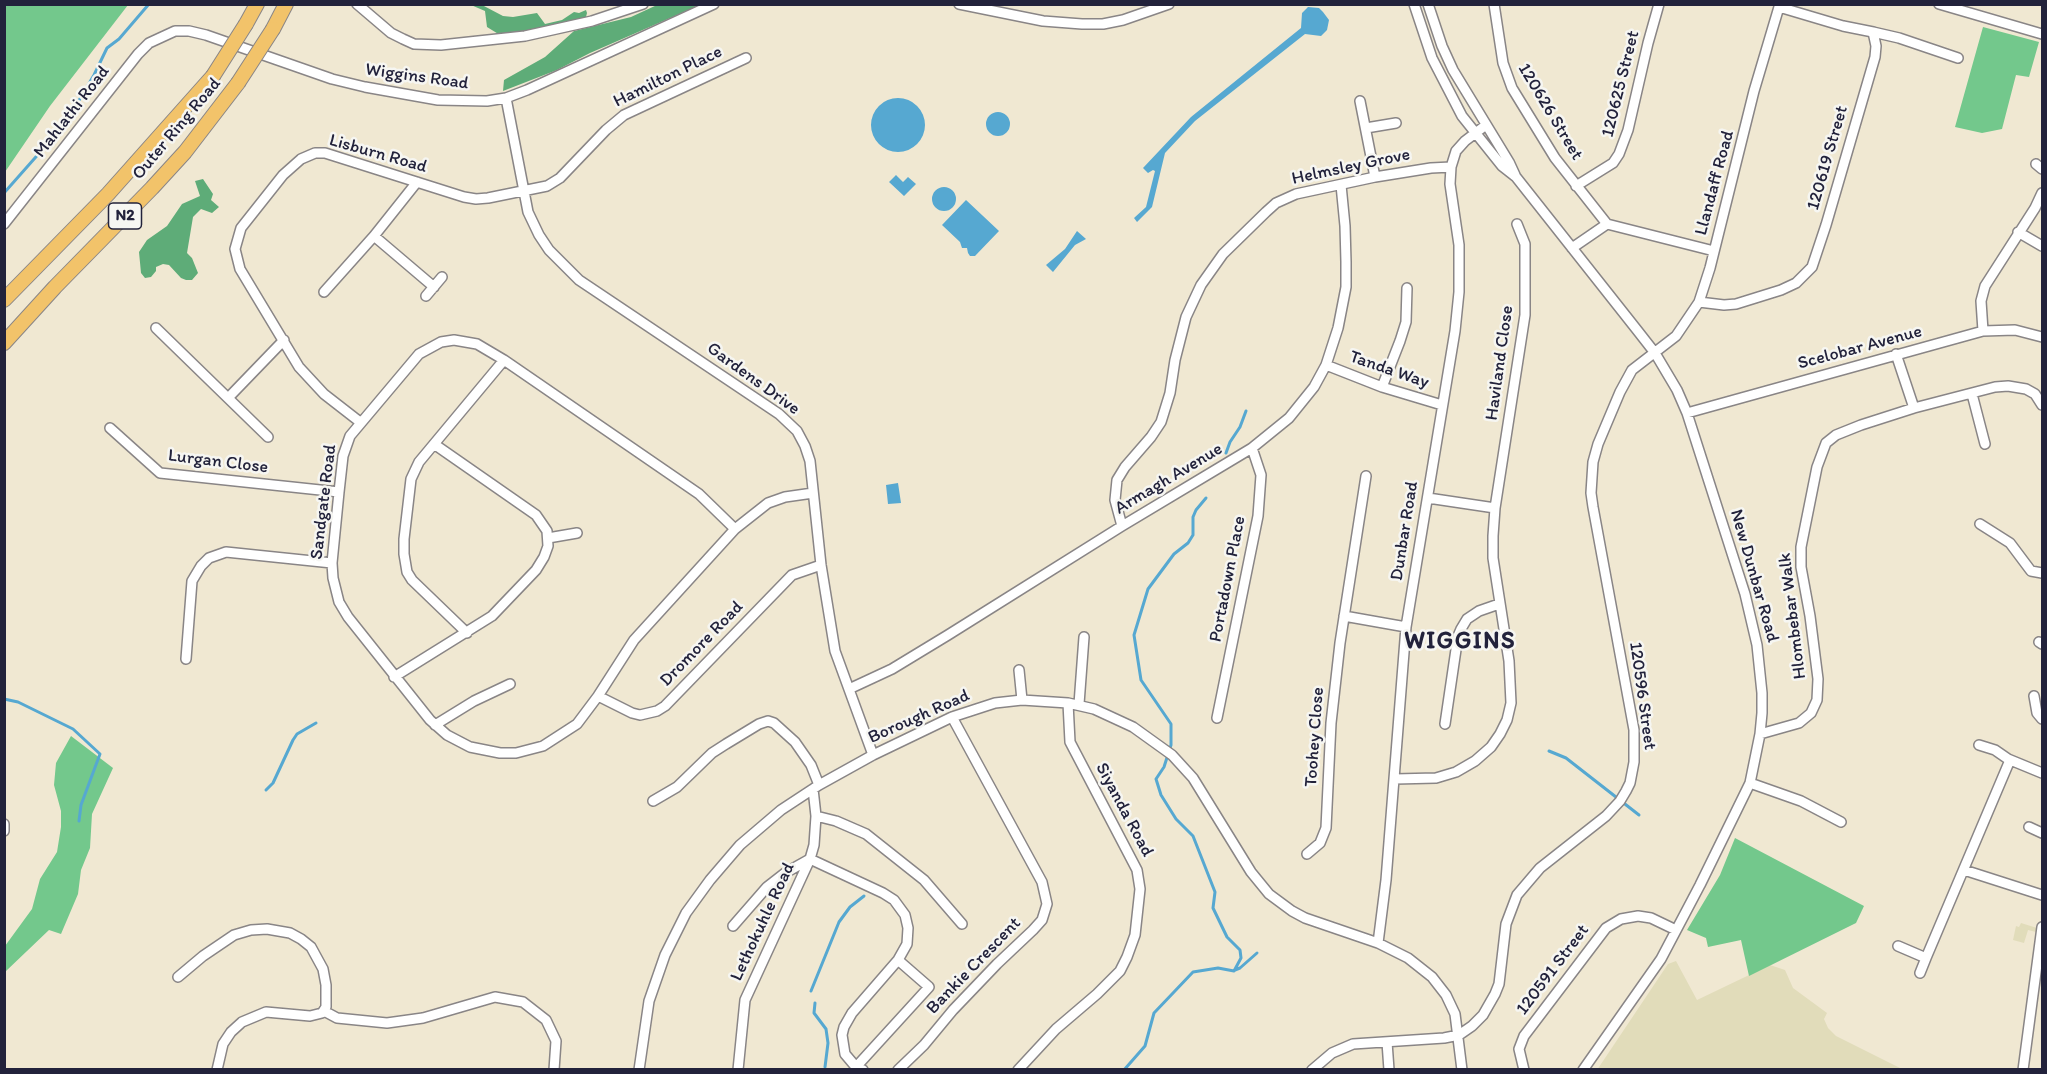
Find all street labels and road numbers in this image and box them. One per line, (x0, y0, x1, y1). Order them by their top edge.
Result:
street label: 120625 Street (1597, 29, 1645, 139)
street label: Hamilton Place (610, 41, 726, 113)
street label: Wiggins Road (364, 59, 470, 95)
street label: 120626 Street (1513, 60, 1587, 164)
street label: Mahlathi Road (29, 62, 115, 162)
street label: Outer Ring Road (128, 74, 226, 184)
street label: 120619 Street (1803, 103, 1853, 213)
street label: Llandaff Road (1691, 128, 1739, 238)
street label: Lisburn Road (326, 130, 430, 178)
street label: Helmsley Grove (1290, 144, 1412, 190)
road number: N2 (108, 203, 142, 229)
street label: Haviland Close (1481, 304, 1519, 422)
street label: Scelobar Avenue (1796, 321, 1924, 375)
street label: Gardens Drive (702, 338, 804, 420)
street label: Tanda Way (1346, 346, 1432, 394)
street label: Armagh Avenue (1111, 438, 1227, 520)
street label: Sandgate Road (306, 443, 342, 561)
street label: Lurgan Close (167, 445, 269, 479)
street label: Dunbar Road (1386, 480, 1424, 582)
street label: New Dunbar Road (1725, 507, 1783, 645)
street label: Portadown Place (1205, 514, 1251, 644)
street label: Hlombebar Walk (1775, 552, 1811, 680)
street label: Dromore Road (656, 597, 748, 691)
street label: 120596 Street (1624, 641, 1660, 751)
street label: Borough Road (865, 685, 973, 749)
street label: Toohey Close (1301, 686, 1329, 788)
street label: Siyanda Road (1090, 759, 1158, 861)
street label: Lethokuhle Road (726, 859, 800, 985)
street label: Bankie Crescent (922, 913, 1026, 1019)
street label: 120591 Street (1512, 920, 1594, 1020)

